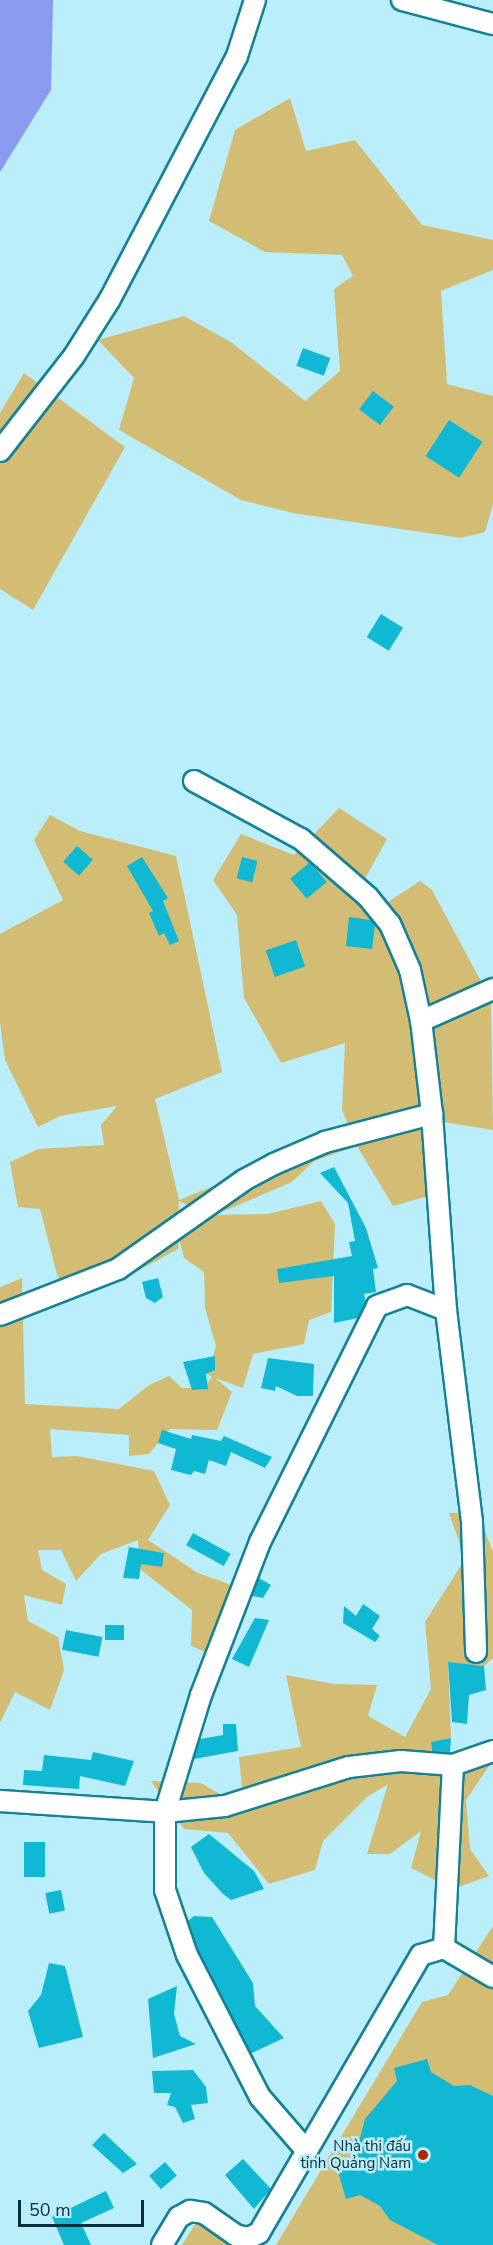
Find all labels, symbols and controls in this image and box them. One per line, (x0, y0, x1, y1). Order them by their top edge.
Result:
place label: Nhà thi đấu tỉnh Quảng Nam (300, 2137, 411, 2172)
marker: Nhà thi đấu tỉnh Quảng Nam (416, 2148, 430, 2162)
scale bar (21, 2188, 147, 2226)
text: 50 m (29, 2198, 71, 2222)

